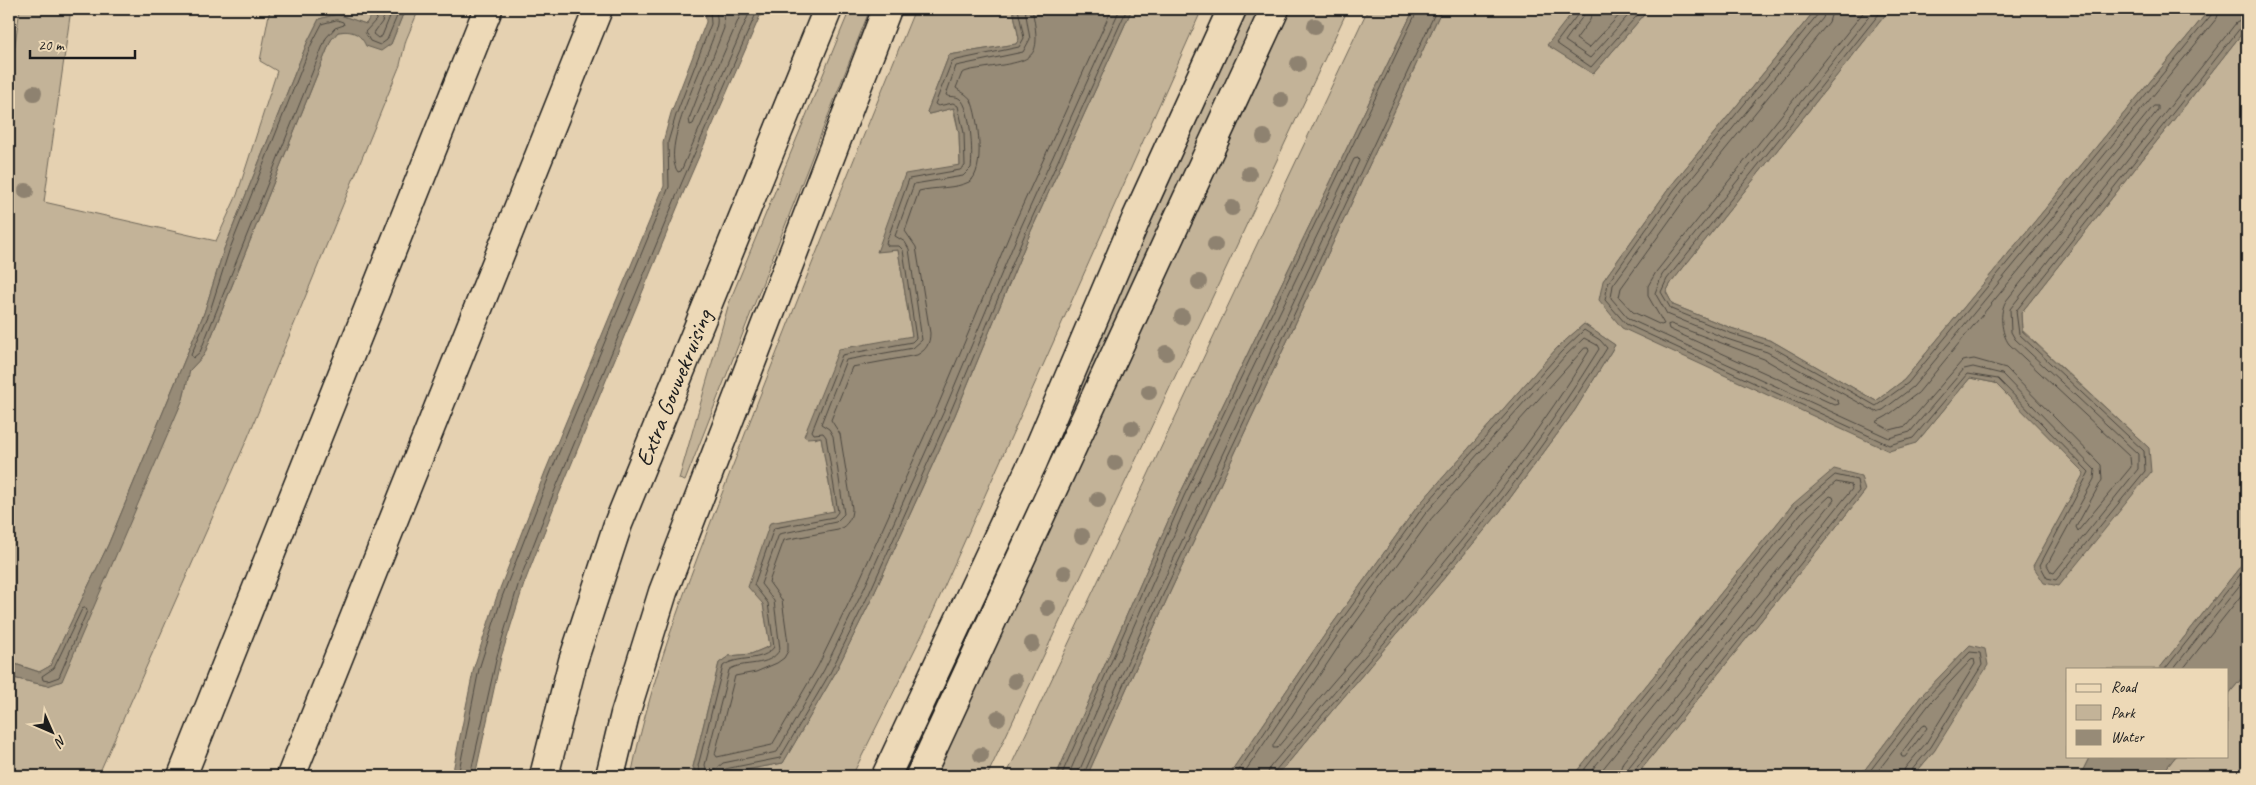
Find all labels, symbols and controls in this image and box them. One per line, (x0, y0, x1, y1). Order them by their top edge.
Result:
scale bar (30, 28, 135, 60)
text: 20 m (38, 36, 65, 55)
street label: Extra Gouwekruising (628, 304, 719, 470)
legend (2066, 668, 2228, 758)
text: Road (2111, 678, 2138, 697)
text: Park (2111, 704, 2136, 723)
north arrow (28, 708, 78, 758)
text: Water (2111, 728, 2145, 747)
text: N (50, 732, 70, 752)

